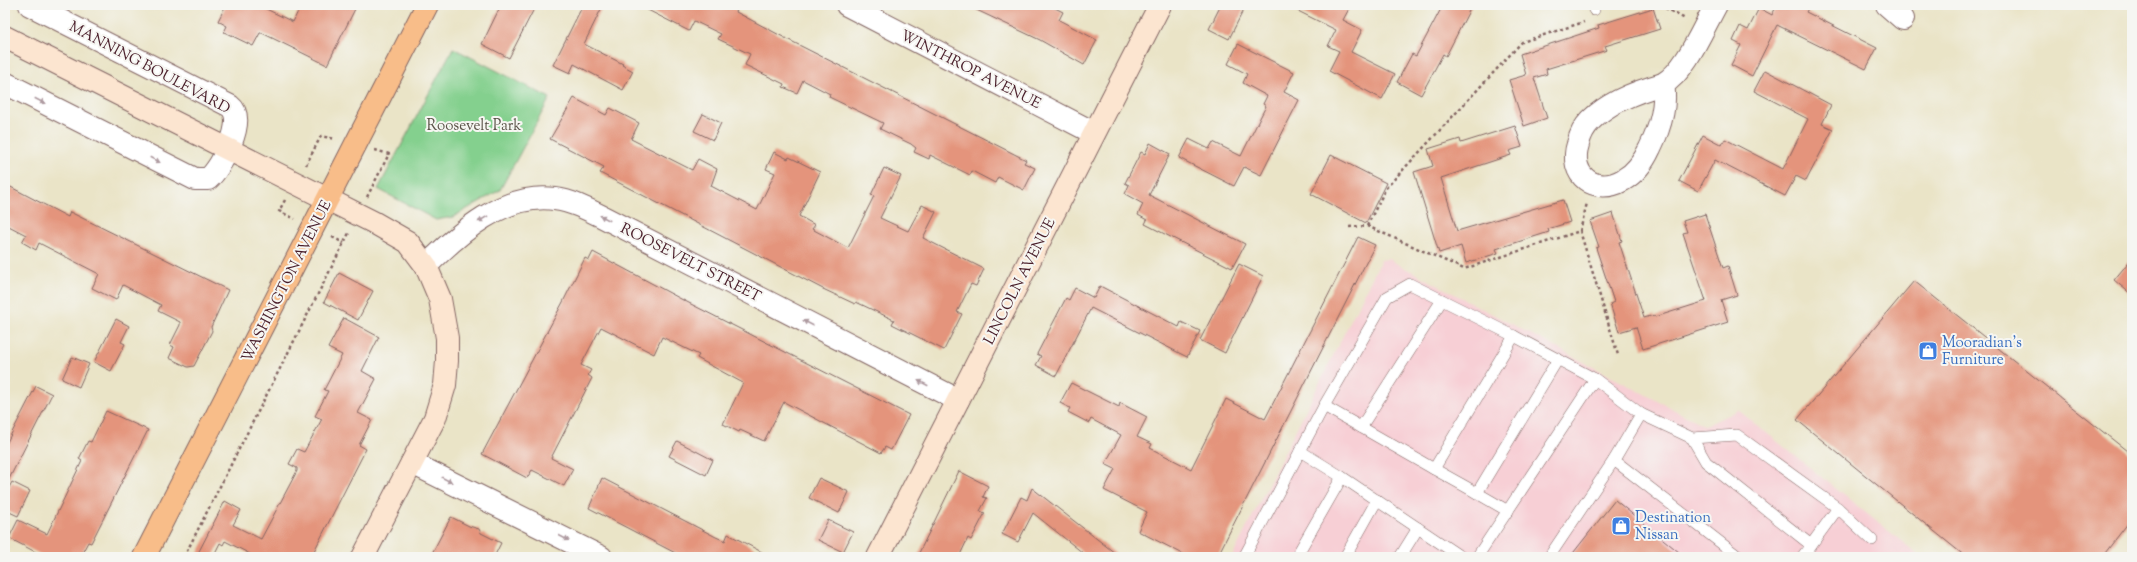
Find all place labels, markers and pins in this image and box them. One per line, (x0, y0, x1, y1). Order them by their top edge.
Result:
place label: Mooradian's Furniture (1942, 333, 2022, 371)
shop icon: Mooradian's Furniture (1917, 340, 1939, 362)
place label: Destination Nissan (1635, 508, 1711, 546)
shop icon: Destination Nissan (1610, 515, 1632, 537)

